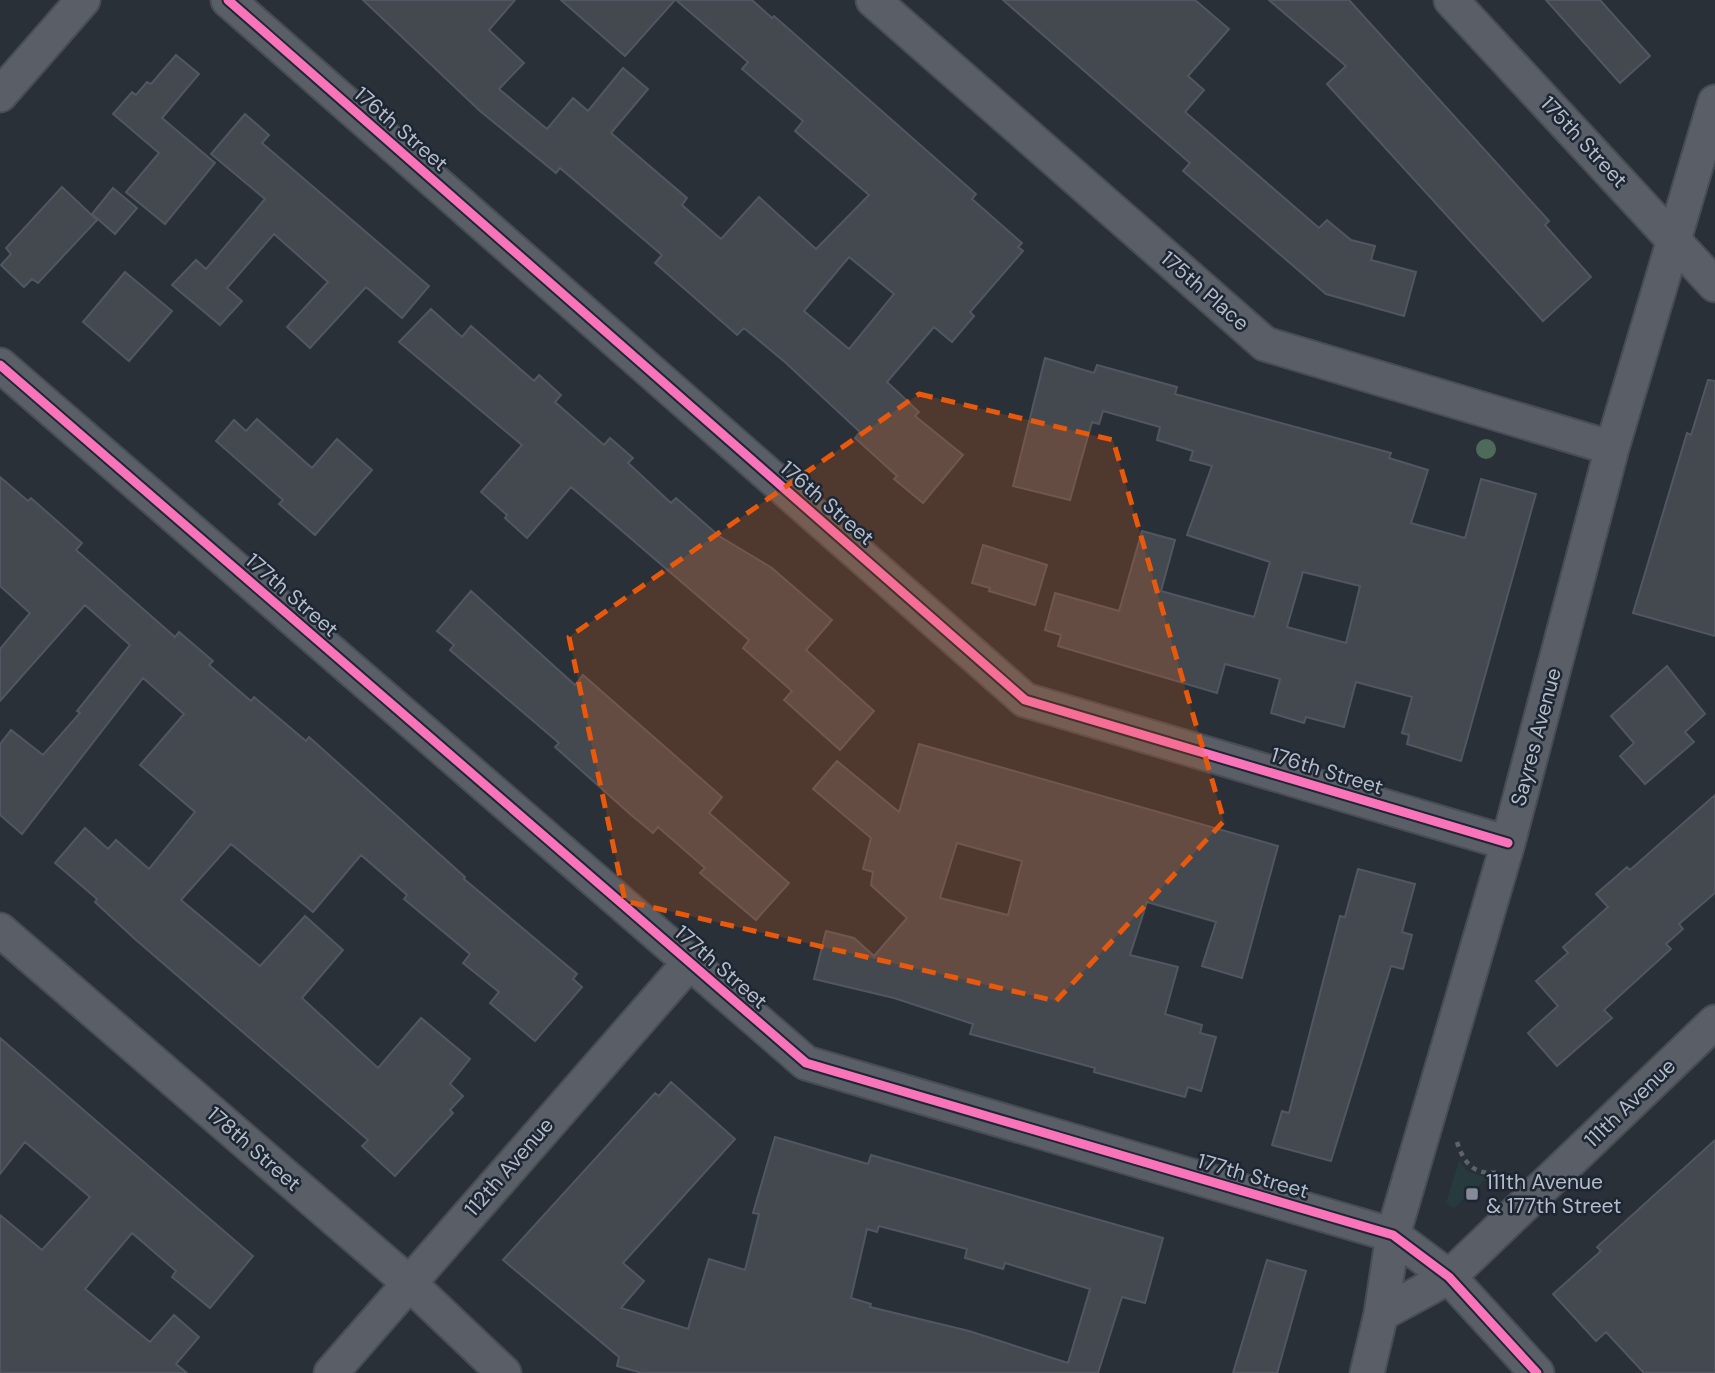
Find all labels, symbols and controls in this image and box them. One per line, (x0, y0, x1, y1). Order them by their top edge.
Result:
street label: 176th Street (348, 80, 454, 178)
street label: 175th Street (1534, 90, 1634, 194)
street label: 175th Place (1155, 245, 1255, 337)
street label: 176th Street (774, 454, 880, 552)
street label: 177th Street (240, 547, 344, 643)
street label: Sayres Avenue (1504, 665, 1568, 809)
street label: 176th Street (1268, 741, 1386, 801)
street label: 177th Street (669, 919, 773, 1015)
street label: 111th Avenue (1578, 1052, 1682, 1154)
street label: 178th Street (201, 1101, 307, 1197)
street label: 112th Avenue (458, 1112, 560, 1222)
street label: 177th Street (1194, 1147, 1312, 1205)
place label: 111th Avenue & 177th Street (1486, 1168, 1621, 1220)
marker: 111th Avenue & 177th Street (1464, 1186, 1480, 1202)

